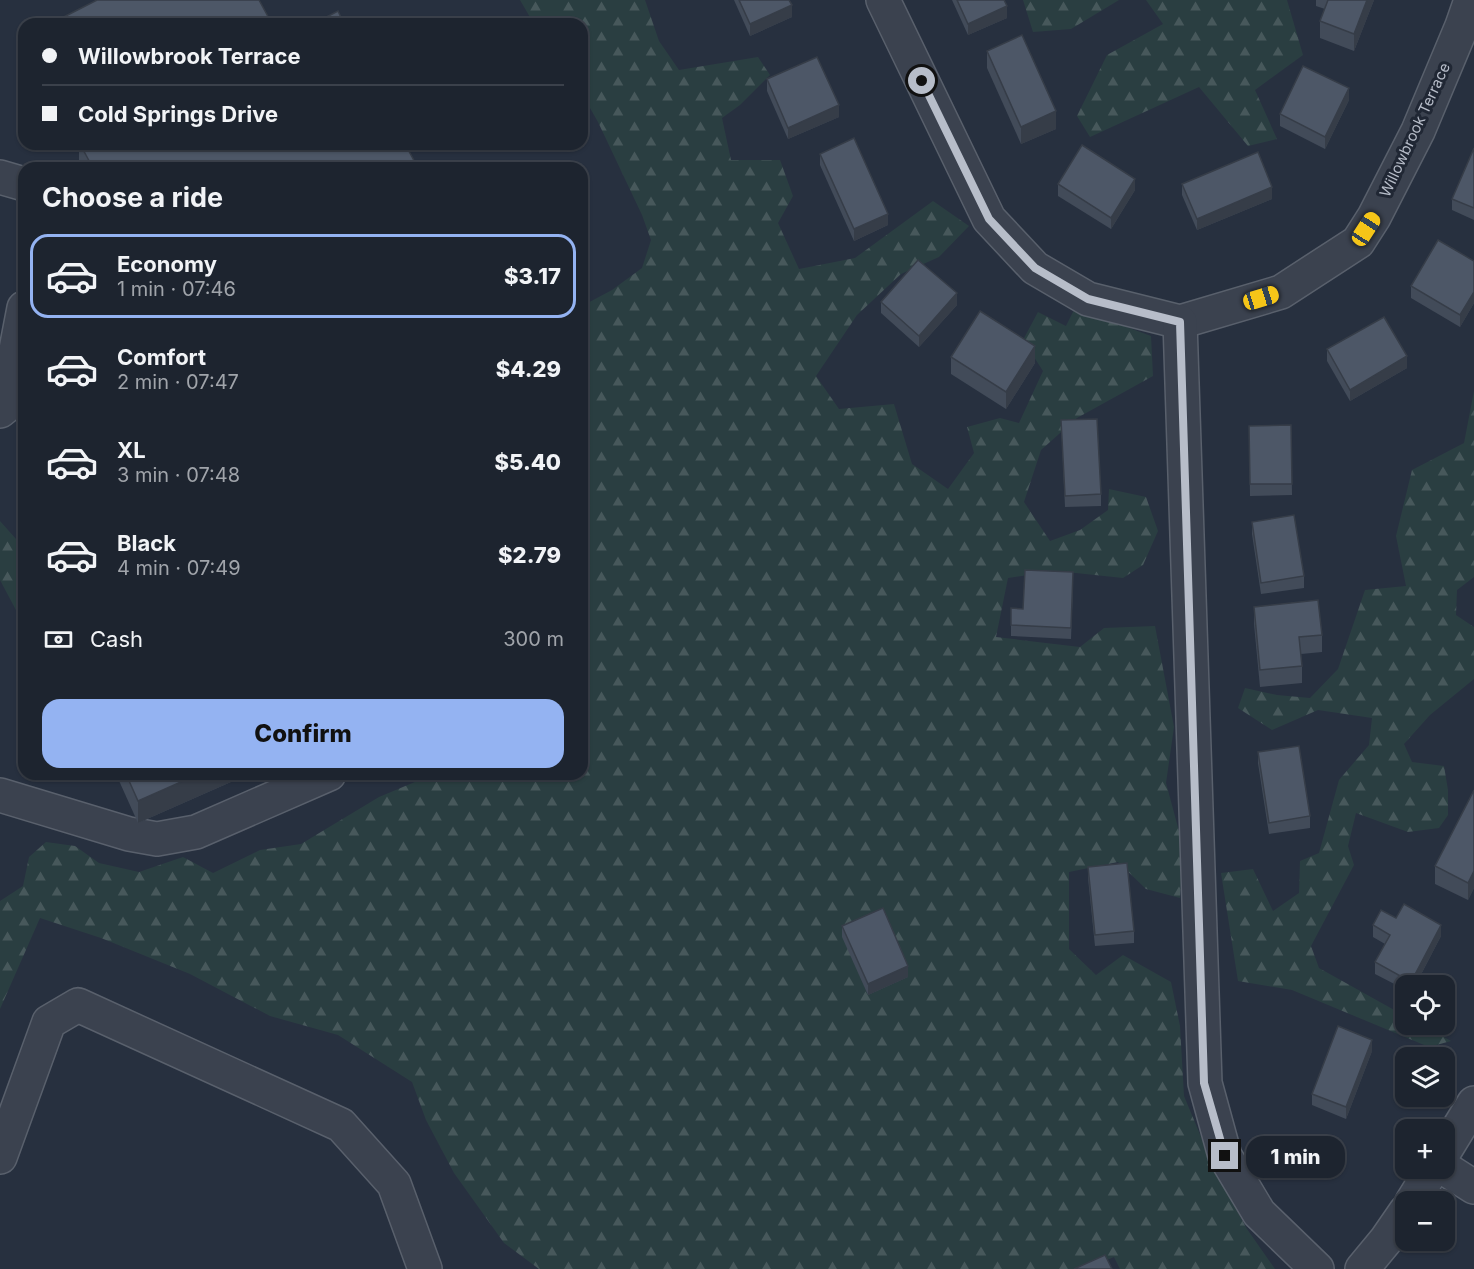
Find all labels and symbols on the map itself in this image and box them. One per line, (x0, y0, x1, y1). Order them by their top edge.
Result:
street label: Willowbrook Terrace (1375, 60, 1454, 200)
route start (908, 67, 935, 94)
car (1349, 209, 1383, 249)
car (1241, 284, 1281, 312)
callout: 1 min (1246, 1135, 1345, 1177)
route end (1211, 1142, 1238, 1169)

